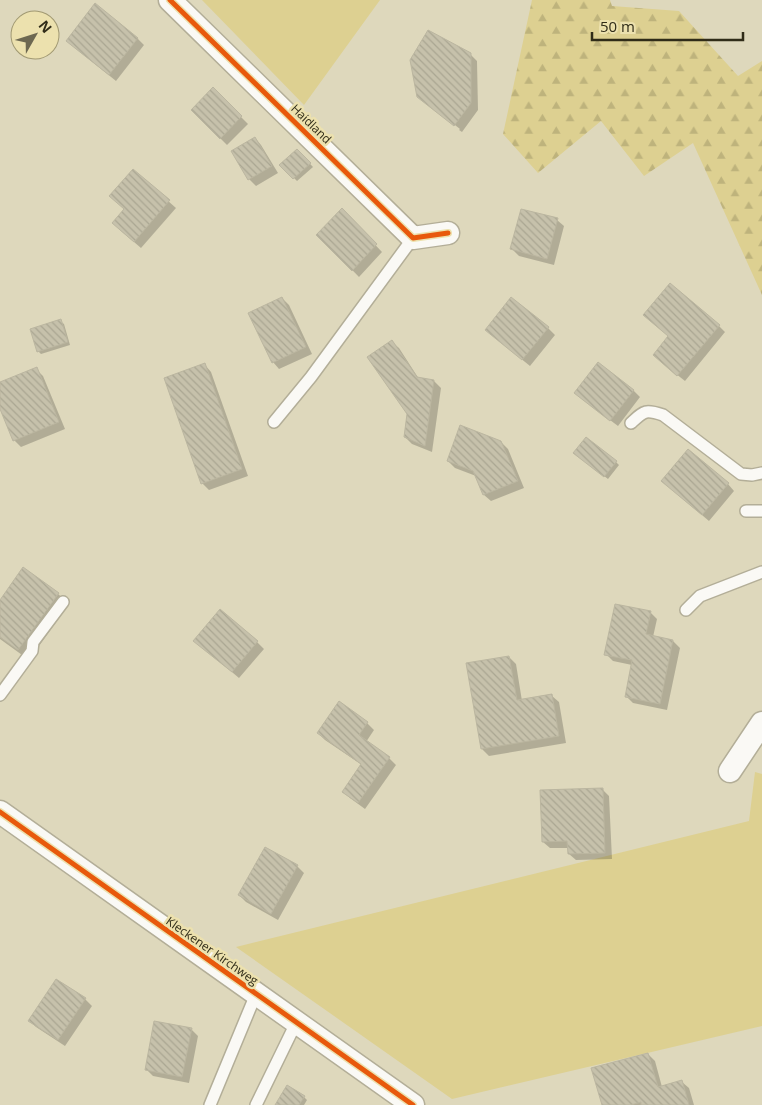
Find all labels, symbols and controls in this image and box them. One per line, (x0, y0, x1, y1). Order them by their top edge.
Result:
north arrow (10, 10, 60, 60)
scale bar (592, 10, 743, 42)
text: N (35, 16, 56, 37)
text: 50 m (600, 16, 635, 36)
street label: Haidland (287, 100, 335, 147)
street label: Kleckener Kirchweg (163, 912, 262, 989)

